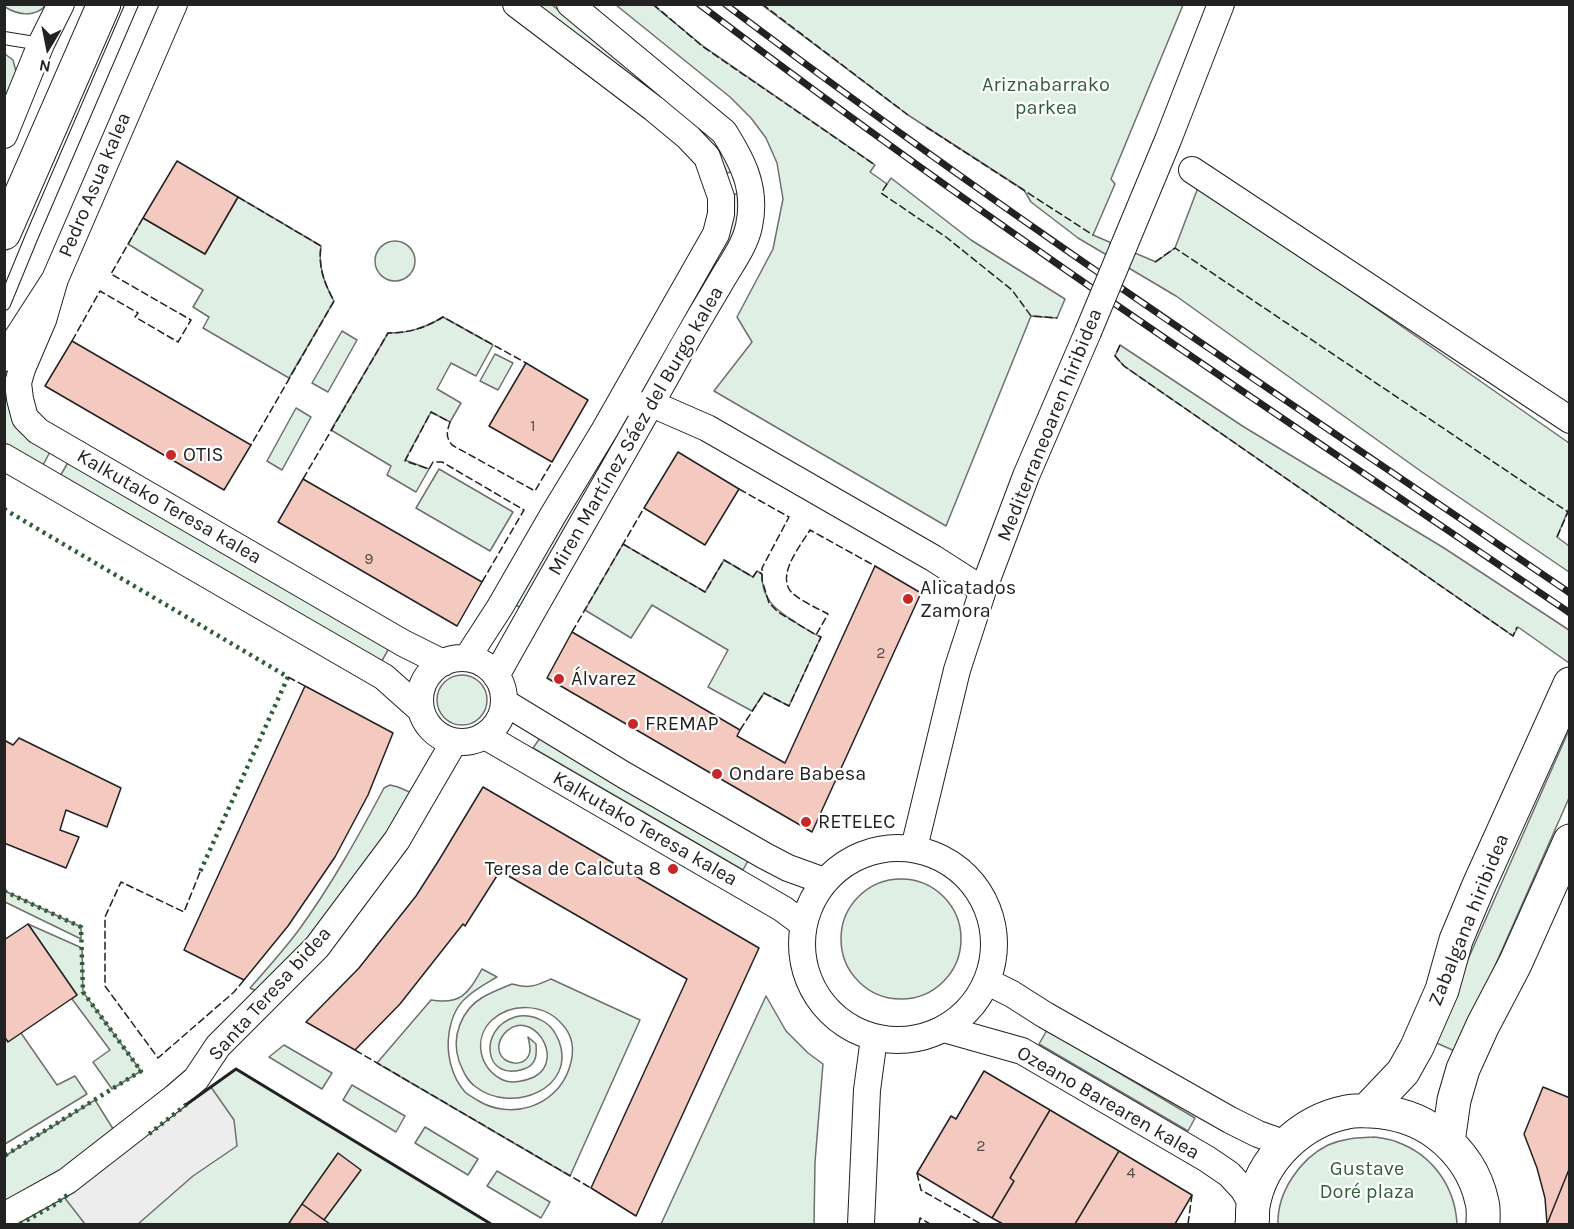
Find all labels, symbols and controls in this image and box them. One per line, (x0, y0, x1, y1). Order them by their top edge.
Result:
north arrow (18, 18, 78, 78)
text: N (37, 56, 52, 77)
park label: Ariznabarrako parkea (982, 73, 1110, 120)
street label: Pedro Asua kalea (54, 109, 136, 261)
street label: Miren Martínez Sáez del Burgo kalea (543, 282, 729, 580)
street label: Mediterraneoaren hiribidea (992, 305, 1108, 545)
house number: 1 (530, 416, 536, 436)
place label: OTIS (183, 443, 224, 467)
street label: Kalkutako Teresa kalea (72, 444, 266, 570)
marker: OTIS (164, 448, 178, 462)
house number: 9 (364, 549, 374, 569)
place label: Alicatados Zamora (920, 576, 1016, 623)
marker: Alicatados Zamora (901, 592, 915, 606)
house number: 2 (876, 643, 886, 663)
place label: Álvarez (571, 667, 636, 691)
marker: Álvarez (552, 672, 566, 686)
place label: FREMAP (645, 712, 718, 736)
marker: FREMAP (626, 717, 640, 731)
place label: Ondare Babesa (729, 762, 866, 786)
street label: Kalkutako Teresa kalea (548, 766, 742, 892)
marker: Ondare Babesa (710, 767, 724, 781)
place label: RETELEC (818, 810, 896, 834)
marker: RETELEC (799, 815, 813, 829)
street label: Zabalgana hiribidea (1423, 830, 1515, 1010)
place label: Teresa de Calcuta 8 (485, 857, 661, 881)
marker: Teresa de Calcuta 8 (666, 862, 680, 876)
street label: Santa Teresa bidea (204, 922, 336, 1066)
street label: Ozeano Barearen kalea (1012, 1041, 1204, 1165)
house number: 2 (976, 1136, 986, 1156)
park label: Gustave Doré plaza (1319, 1157, 1415, 1204)
house number: 4 (1127, 1163, 1135, 1183)

